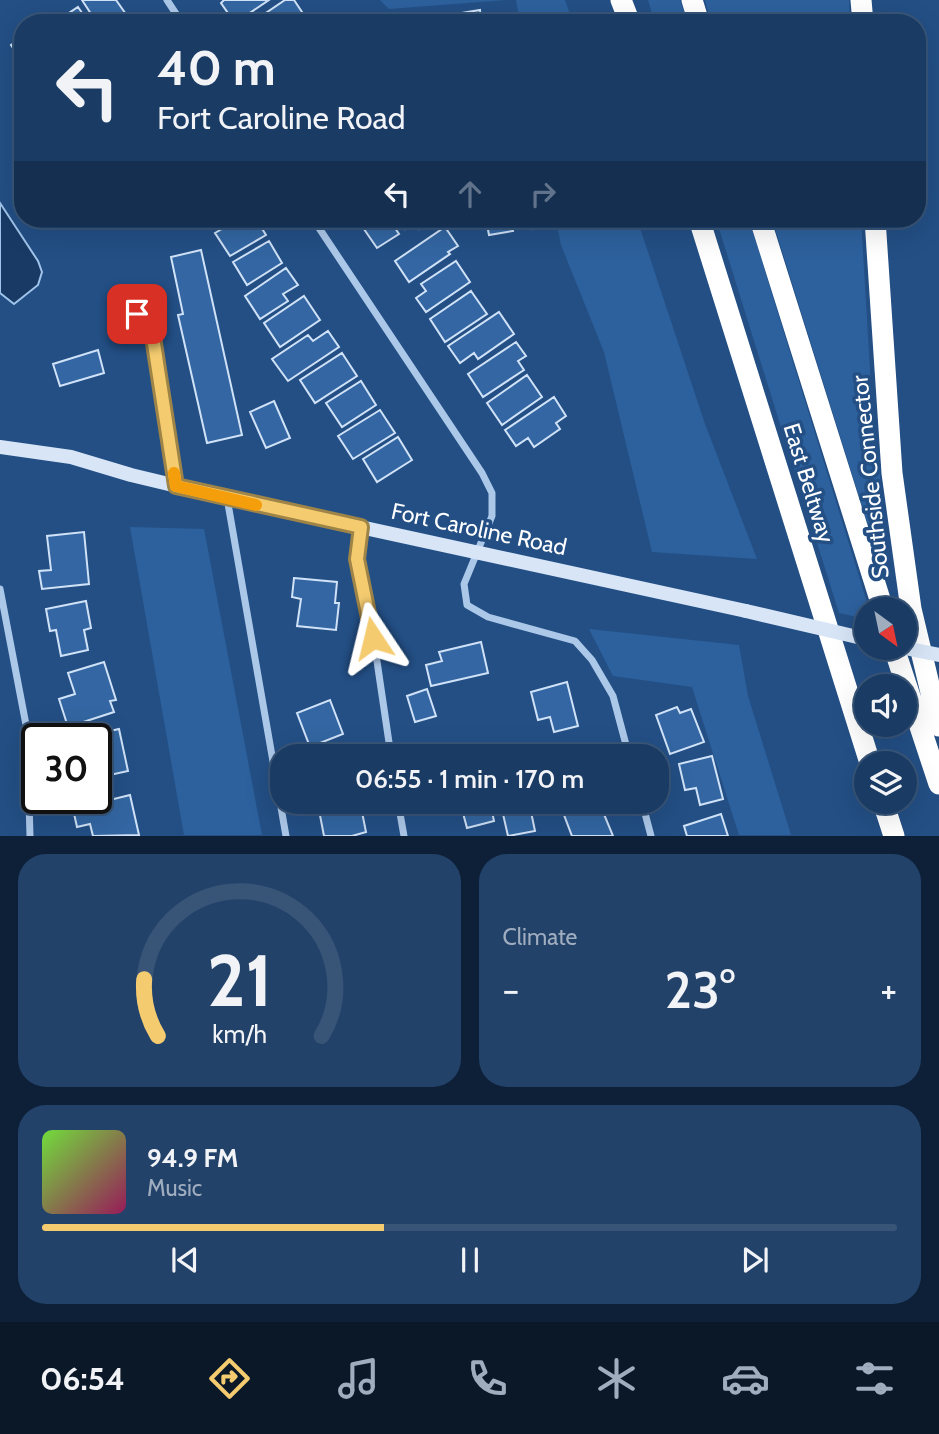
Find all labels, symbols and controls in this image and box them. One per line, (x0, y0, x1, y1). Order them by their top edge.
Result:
text: 40 m (157, 38, 276, 97)
icon: left (42, 42, 133, 133)
text: Fort Caroline Road (157, 98, 406, 137)
icon: left (378, 175, 416, 213)
icon: ahead (451, 175, 489, 213)
icon: right (524, 175, 562, 213)
pin (107, 284, 167, 344)
icon: arrive (118, 295, 156, 333)
street label: Southside Connector (845, 373, 895, 580)
street label: East Beltway (778, 420, 841, 547)
street label: Fort Caroline Road (389, 497, 569, 561)
north arrow (854, 597, 917, 660)
map controls (854, 597, 917, 814)
position arrow (336, 601, 410, 675)
button: sound (854, 674, 917, 737)
speed limit sign: 30 (21, 723, 112, 814)
button: layers (854, 751, 917, 814)
text: 06:55 · 1 min · 170 m (355, 763, 584, 795)
text: Climate (503, 923, 577, 951)
text: 21 (207, 937, 272, 1025)
text: 23° (664, 958, 735, 1021)
text: − (503, 966, 519, 1013)
text: + (880, 966, 897, 1013)
text: km/h (212, 1019, 267, 1049)
text: 94.9 FM (147, 1142, 239, 1174)
text: Music (147, 1174, 202, 1202)
icon: previous (166, 1241, 204, 1279)
icon: pause (451, 1241, 489, 1279)
icon: next (736, 1241, 774, 1279)
icon: directions (205, 1354, 254, 1403)
icon: music (334, 1354, 383, 1403)
icon: phone (463, 1354, 512, 1403)
icon: climate (592, 1354, 641, 1403)
icon: car (721, 1354, 770, 1403)
icon: filters (850, 1354, 899, 1403)
text: 06:54 (40, 1359, 125, 1398)

